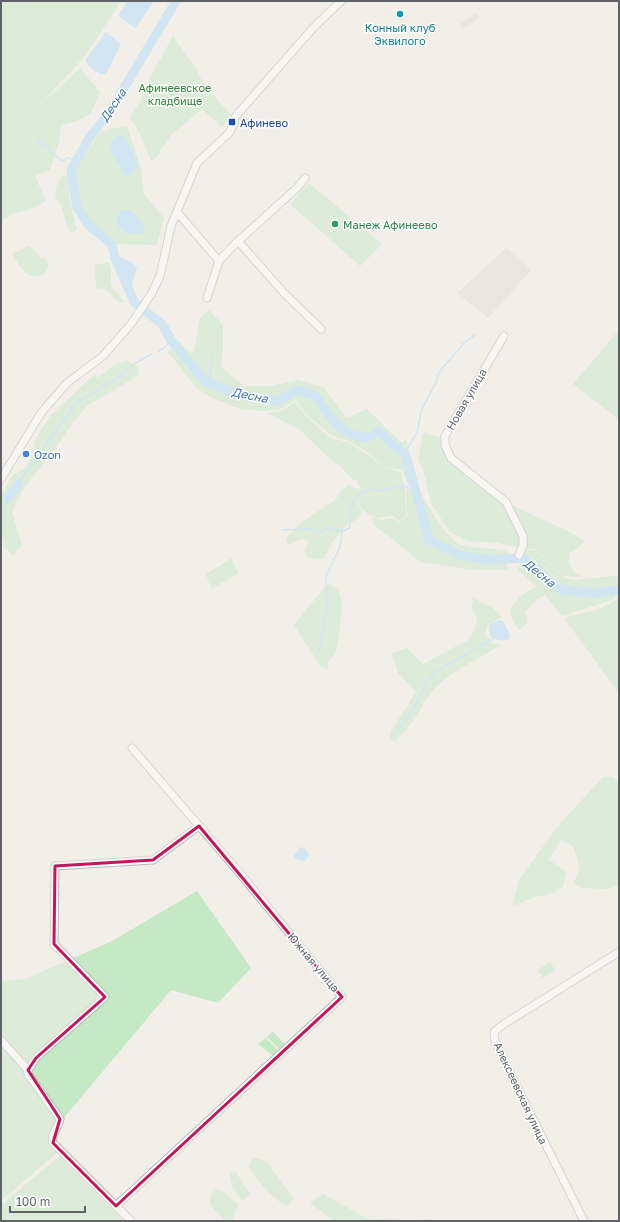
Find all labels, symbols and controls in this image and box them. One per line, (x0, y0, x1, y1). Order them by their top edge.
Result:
marker: Конный клуб Эквилого (395, 9, 405, 19)
place label: Конный клуб Эквилого (365, 21, 436, 47)
park label: Афинеевское кладбище (139, 81, 211, 107)
water label: Десна (96, 85, 130, 125)
place label: Афинево (240, 116, 288, 129)
marker: Афинево (227, 117, 237, 127)
place label: Манеж Афинеево (343, 218, 438, 231)
marker: Манеж Афинеево (330, 219, 340, 229)
street label: Новая улица (443, 366, 489, 432)
water label: Десна (230, 384, 270, 406)
place label: Ozon (34, 448, 61, 461)
marker: Ozon (21, 449, 31, 459)
water label: Десна (520, 555, 560, 591)
street label: Южная улица (285, 930, 343, 994)
street label: Алексеевская улица (492, 1040, 550, 1146)
scale bar (10, 1188, 85, 1214)
text: 100 m (16, 1194, 50, 1209)

